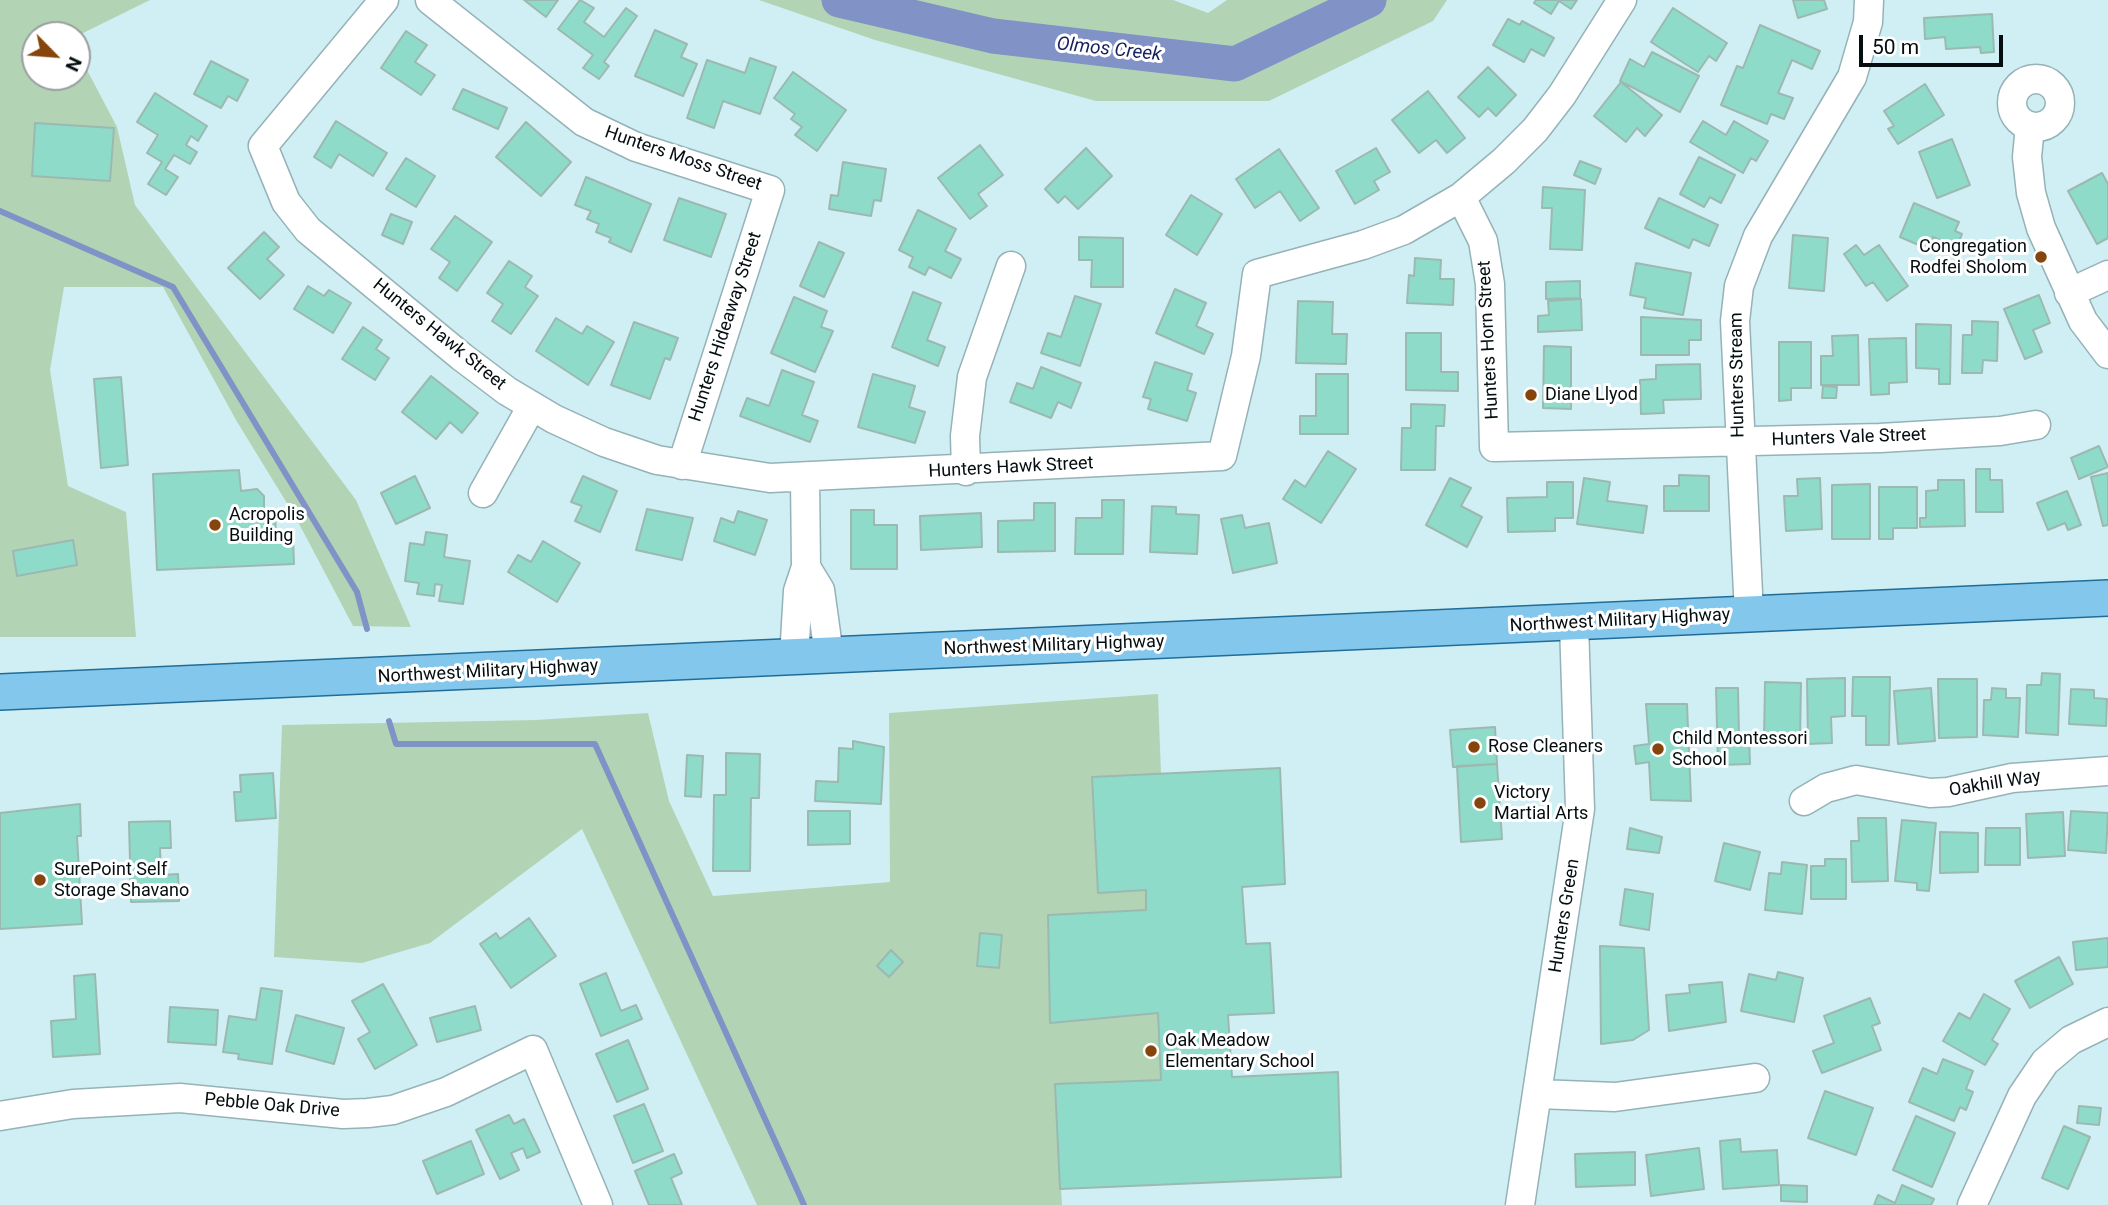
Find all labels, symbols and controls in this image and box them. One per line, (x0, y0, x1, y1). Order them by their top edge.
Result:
north arrow (21, 21, 91, 91)
scale bar (1863, 21, 2007, 65)
water label: Olmos Creek (1056, 33, 1162, 67)
text: 50 m (1872, 35, 1919, 59)
text: N (60, 53, 87, 75)
street label: Hunters Moss Street (602, 122, 764, 196)
street label: Hunters Hideaway Street (685, 229, 767, 425)
place label: Congregation Rodfei Sholom (1910, 236, 2027, 278)
marker: Congregation Rodfei Sholom (2033, 249, 2049, 265)
street label: Hunters Horn Street (1474, 260, 1504, 420)
street label: Hunters Hawk Street (368, 275, 510, 395)
street label: Hunters Stream (1726, 312, 1750, 438)
place label: Diane Llyod (1545, 384, 1638, 406)
marker: Diane Llyod (1523, 387, 1539, 403)
street label: Hunters Vale Street (1771, 425, 1927, 451)
street label: Hunters Hawk Street (928, 453, 1094, 483)
place label: Acropolis Building (229, 504, 305, 546)
marker: Acropolis Building (207, 517, 223, 533)
street label: Northwest Military Highway (1509, 604, 1731, 638)
street label: Northwest Military Highway (943, 631, 1165, 661)
street label: Northwest Military Highway (377, 655, 599, 689)
place label: Child Montessori School (1672, 728, 1808, 770)
place label: Rose Cleaners (1488, 736, 1603, 758)
marker: Rose Cleaners (1466, 739, 1482, 755)
marker: Child Montessori School (1650, 741, 1666, 757)
street label: Oakhill Way (1948, 766, 2042, 802)
place label: Victory Martial Arts (1494, 782, 1588, 824)
marker: Victory Martial Arts (1472, 795, 1488, 811)
street label: Hunters Green (1545, 857, 1585, 975)
place label: SurePoint Self Storage Shavano (54, 859, 189, 902)
marker: SurePoint Self Storage Shavano (32, 872, 48, 888)
place label: Oak Meadow Elementary School (1165, 1030, 1314, 1072)
marker: Oak Meadow Elementary School (1143, 1043, 1159, 1059)
street label: Pebble Oak Drive (204, 1089, 340, 1123)

